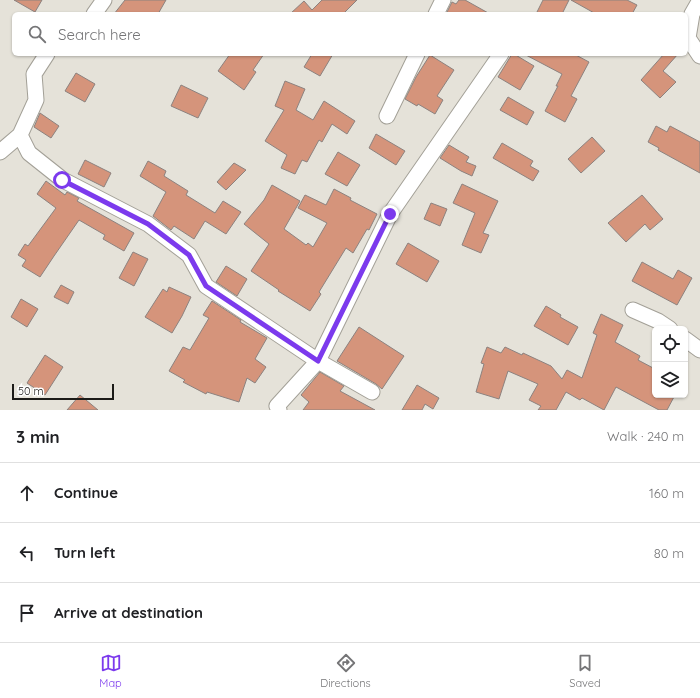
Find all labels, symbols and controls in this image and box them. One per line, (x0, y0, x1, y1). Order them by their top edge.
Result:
search box (12, 12, 688, 56)
icon: search (26, 23, 48, 45)
text: Search here (58, 25, 141, 44)
route start (53, 171, 71, 189)
route end (381, 205, 399, 223)
map controls (652, 326, 688, 398)
button: locate (652, 326, 688, 362)
button: layers (652, 362, 688, 398)
scale bar (12, 382, 114, 401)
text: 50 m (18, 384, 44, 398)
text: 3 min (16, 426, 60, 447)
text: Walk · 240 m (607, 428, 684, 444)
icon: ahead (16, 482, 38, 504)
text: Continue (54, 483, 118, 502)
text: 160 m (649, 485, 684, 501)
icon: left (16, 542, 38, 564)
text: Turn left (54, 543, 116, 562)
text: 80 m (654, 545, 684, 561)
icon: arrive (16, 602, 38, 624)
text: Arrive at destination (54, 603, 203, 622)
tab: Map (99, 652, 122, 690)
tab: Directions (320, 652, 371, 690)
tab: Saved (569, 652, 601, 690)

